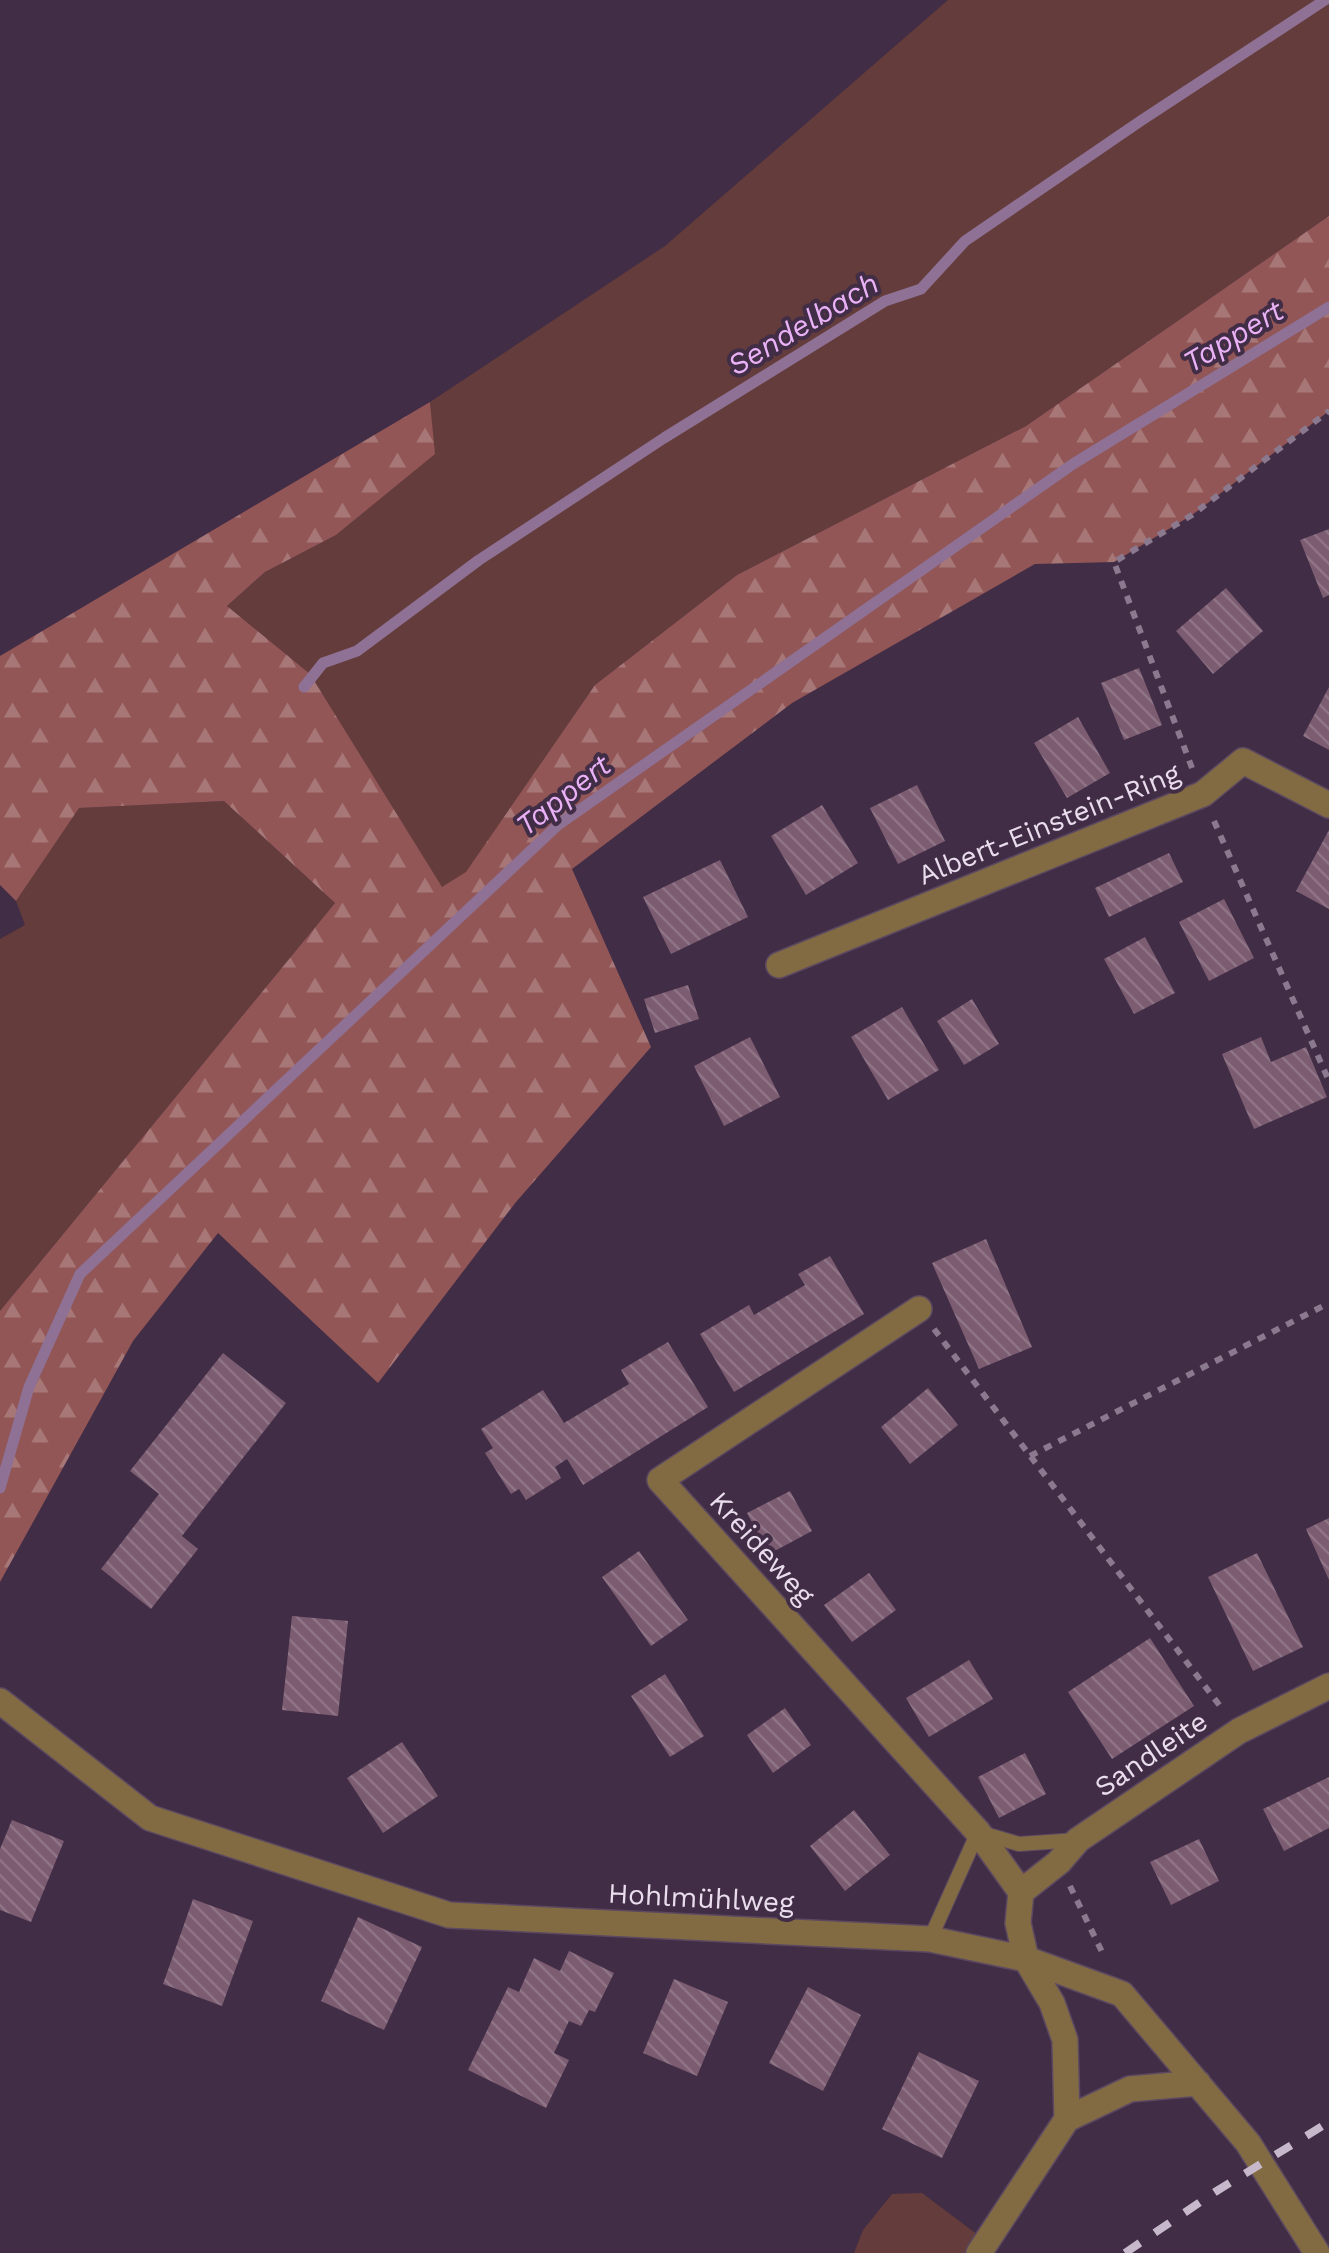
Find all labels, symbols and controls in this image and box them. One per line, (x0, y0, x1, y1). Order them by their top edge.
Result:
water label: Sendelbach (721, 265, 885, 383)
water label: Tappert (1177, 292, 1290, 379)
water label: Tappert (509, 747, 618, 843)
street label: Albert-Einstein-Ring (913, 756, 1185, 892)
street label: Kreideweg (703, 1485, 821, 1611)
street label: Sandleite (1089, 1704, 1213, 1804)
street label: Hohlmühlweg (607, 1877, 795, 1919)

